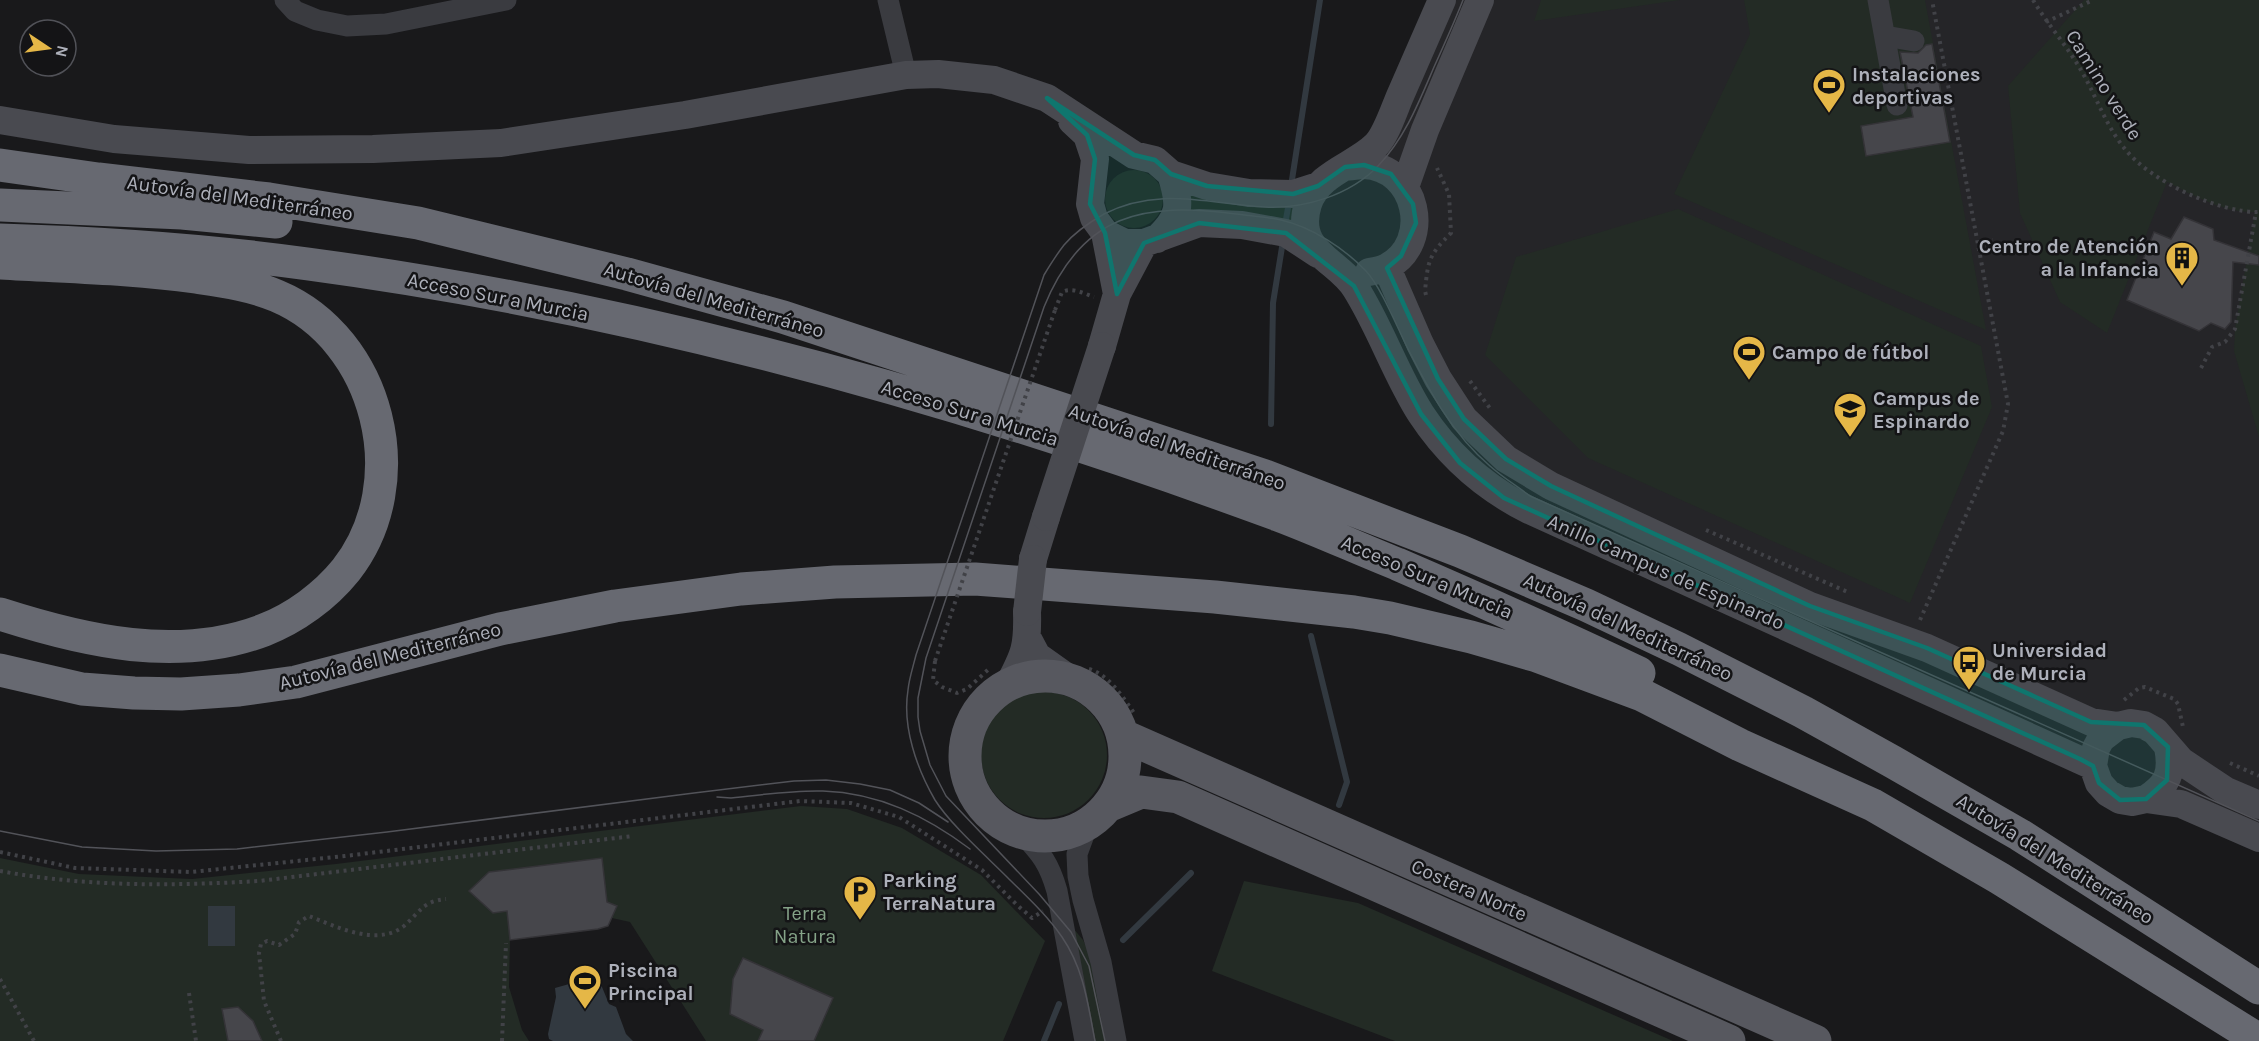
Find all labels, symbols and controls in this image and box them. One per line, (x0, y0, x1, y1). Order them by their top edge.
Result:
north arrow (18, 18, 78, 78)
street label: Camino verde (2061, 26, 2147, 144)
text: N (52, 44, 73, 59)
place label: Instalaciones deportivas (1852, 63, 1981, 109)
sports icon: Instalaciones deportivas (1811, 67, 1847, 114)
street label: Autovía del Mediterráneo (126, 171, 354, 225)
place label: Centro de Atención a la Infancia (1979, 235, 2159, 281)
building icon: Centro de Atención a la Infancia (2164, 240, 2200, 287)
street label: Autovía del Mediterráneo (601, 258, 827, 342)
street label: Acceso Sur a Murcia (405, 268, 591, 326)
sports icon: Campo de fútbol (1731, 334, 1767, 381)
place label: Campo de fútbol (1772, 341, 1929, 364)
street label: Acceso Sur a Murcia (879, 375, 1061, 451)
place label: Campus de Espinardo (1873, 387, 1980, 433)
school or university icon: Campus de Espinardo (1832, 391, 1868, 438)
street label: Autovía del Mediterráneo (1066, 399, 1288, 495)
street label: Anillo Campus de Espinardo (1544, 509, 1788, 635)
street label: Acceso Sur a Murcia (1338, 530, 1516, 624)
street label: Autovía del Mediterráneo (1520, 568, 1736, 686)
street label: Autovía del Mediterráneo (277, 617, 503, 695)
place label: Universidad de Murcia (1992, 639, 2107, 685)
bus stop icon: Universidad de Murcia (1951, 644, 1987, 691)
street label: Autovía del Mediterráneo (1952, 789, 2158, 929)
street label: Costera Norte (1408, 854, 1530, 926)
place label: Parking TerraNatura (883, 869, 996, 915)
parking icon: Parking TerraNatura (842, 874, 878, 921)
park label: Terra Natura (774, 902, 836, 948)
place label: Piscina Principal (608, 959, 694, 1005)
sports icon: Piscina Principal (567, 963, 603, 1010)

